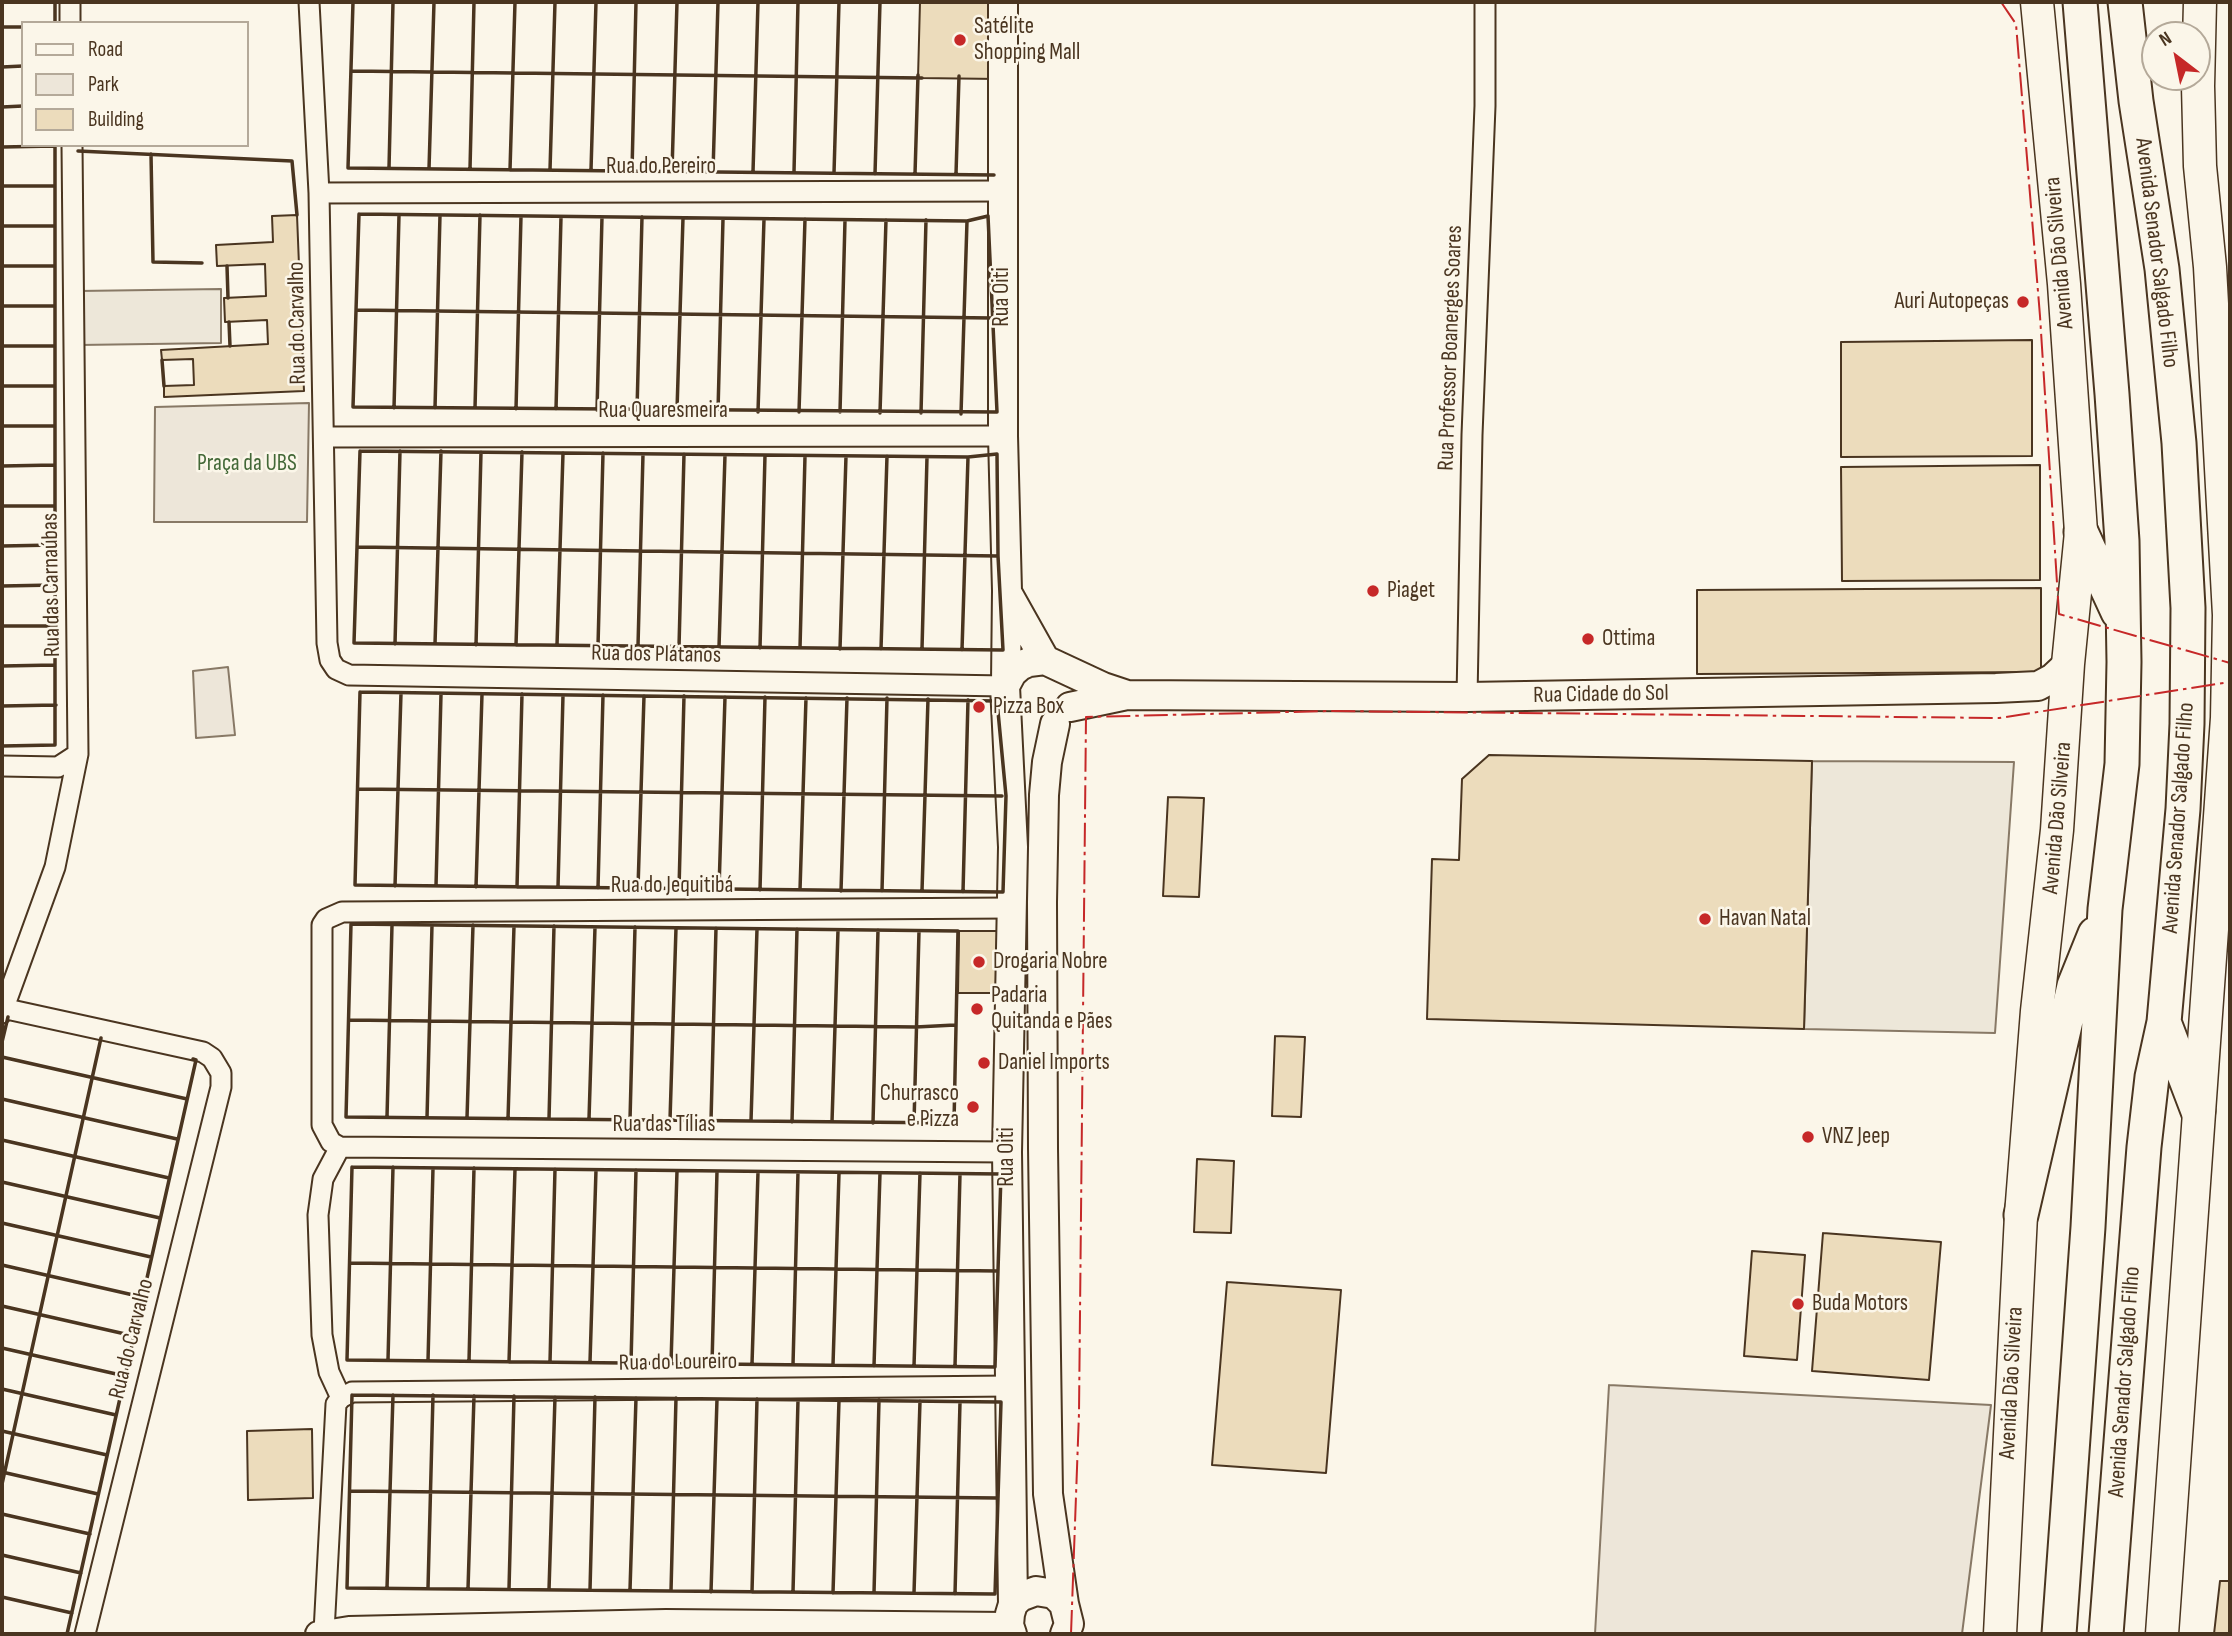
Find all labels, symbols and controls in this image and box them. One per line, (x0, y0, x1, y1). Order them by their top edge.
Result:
place label: Satélite Shopping Mall (974, 13, 1080, 67)
legend (21, 21, 248, 147)
north arrow (2141, 21, 2211, 91)
text: N (2155, 27, 2176, 52)
marker: Satélite Shopping Mall (952, 32, 968, 48)
text: Road (88, 37, 123, 62)
text: Park (88, 72, 119, 97)
text: Building (88, 107, 144, 132)
street label: Avenida Senador Salgado Filho (2128, 136, 2184, 370)
street label: Rua do Pereiro (606, 153, 716, 181)
street label: Avenida Dão Silveira (2040, 176, 2080, 330)
street label: Rua Professor Boanerges Soares (1433, 225, 1469, 471)
street label: Rua do Carvalho (283, 261, 313, 385)
street label: Rua Oiti (988, 267, 1016, 327)
place label: Auri Autopeças (1894, 288, 2009, 316)
marker: Auri Autopeças (2015, 294, 2031, 310)
street label: Rua Quaresmeira (598, 397, 728, 425)
park label: Praça da UBS (197, 450, 297, 478)
street label: Rua das Carnaúbas (37, 513, 67, 657)
place label: Piaget (1387, 577, 1435, 605)
marker: Piaget (1365, 583, 1381, 599)
place label: Ottima (1602, 625, 1655, 653)
marker: Ottima (1580, 631, 1596, 647)
street label: Rua dos Plátanos (591, 640, 721, 670)
street label: Rua Cidade do Sol (1533, 680, 1669, 710)
place label: Pizza Box (993, 693, 1064, 721)
marker: Pizza Box (971, 699, 987, 715)
street label: Avenida Senador Salgado Filho (2157, 702, 2201, 934)
street label: Avenida Dão Silveira (2038, 741, 2078, 895)
street label: Rua do Jequitibá (611, 872, 733, 900)
place label: Havan Natal (1719, 905, 1811, 933)
marker: Havan Natal (1697, 911, 1713, 927)
place label: Drogaria Nobre (993, 948, 1107, 976)
marker: Drogaria Nobre (971, 954, 987, 970)
place label: Padaria Quitanda e Pães (991, 982, 1113, 1036)
marker: Padaria Quitanda e Pães (969, 1001, 985, 1017)
place label: Daniel Imports (998, 1049, 1110, 1077)
marker: Daniel Imports (976, 1055, 992, 1071)
place label: Churrasco e Pizza (880, 1080, 959, 1134)
marker: Churrasco e Pizza (965, 1099, 981, 1115)
street label: Rua das Tílias (613, 1111, 715, 1139)
place label: VNZ Jeep (1822, 1123, 1890, 1151)
street label: Rua Oiti (993, 1127, 1021, 1187)
marker: VNZ Jeep (1800, 1129, 1816, 1145)
street label: Avenida Senador Salgado Filho (2103, 1266, 2147, 1498)
street label: Rua do Carvalho (104, 1276, 160, 1402)
place label: Buda Motors (1812, 1290, 1908, 1318)
marker: Buda Motors (1790, 1296, 1806, 1312)
street label: Avenida Dão Silveira (1994, 1306, 2030, 1460)
street label: Rua do Loureiro (619, 1348, 737, 1378)

